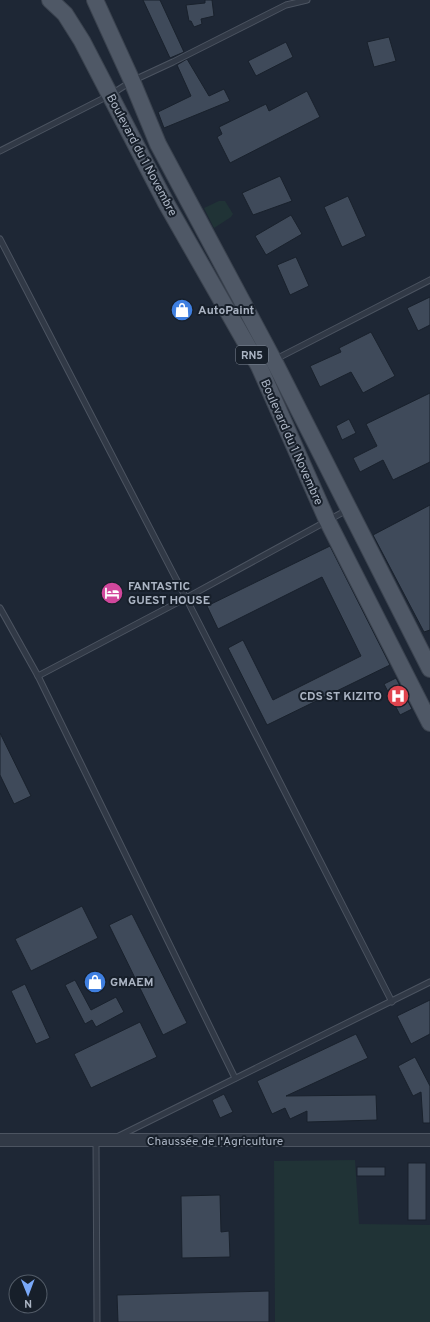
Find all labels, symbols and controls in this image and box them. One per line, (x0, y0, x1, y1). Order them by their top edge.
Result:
street label: Boulevard du 1 Novembre (102, 92, 180, 219)
shop icon: AutoPaint (169, 297, 195, 323)
place label: AutoPaint (198, 303, 255, 319)
road number: RN5 (236, 346, 268, 364)
street label: Boulevard du 1 Novembre (256, 377, 326, 508)
place label: FANTASTIC GUEST HOUSE (128, 579, 210, 609)
hotel icon: FANTASTIC GUEST HOUSE (99, 580, 125, 606)
hospital icon: CDS ST KIZITO (385, 683, 411, 709)
place label: CDS ST KIZITO (299, 689, 382, 705)
shop icon: GMAEM (82, 969, 108, 995)
place label: GMAEM (110, 975, 153, 991)
street label: Chaussée de l'Agriculture (147, 1134, 283, 1150)
north arrow (8, 1274, 48, 1314)
text: N (24, 1296, 32, 1310)

